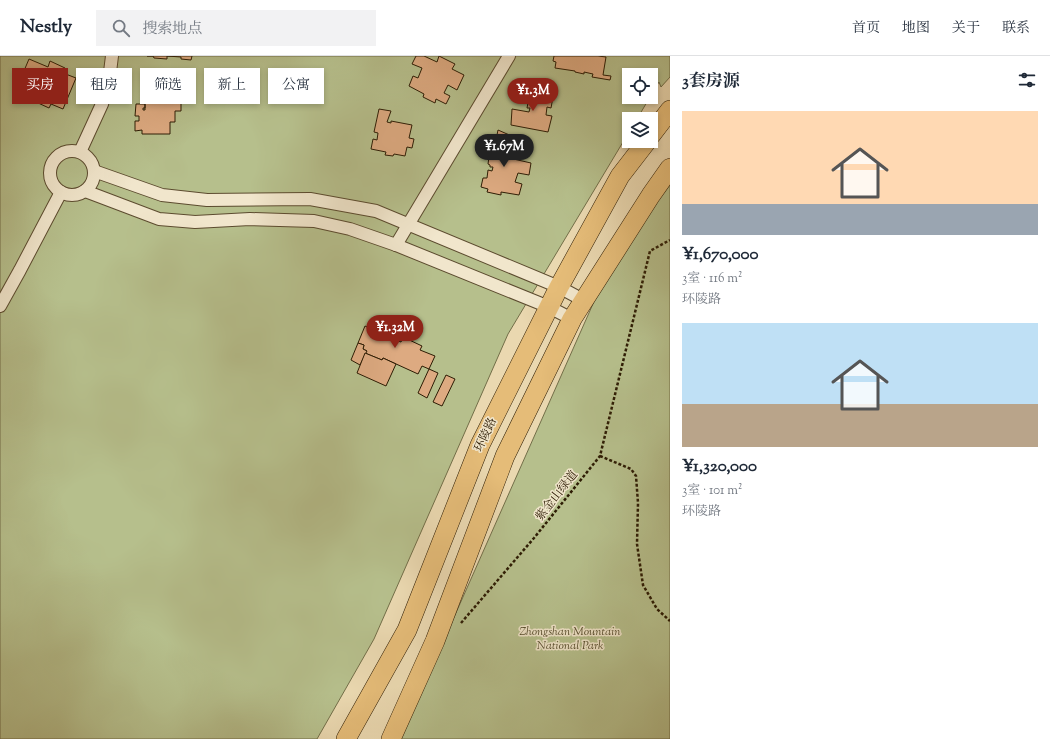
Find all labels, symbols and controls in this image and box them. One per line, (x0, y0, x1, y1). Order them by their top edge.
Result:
search box (96, 10, 376, 46)
text: Nestly (20, 14, 72, 41)
icon: search (110, 17, 132, 39)
text: 搜索地点 (142, 19, 202, 40)
text: 首页 (852, 19, 880, 39)
text: 地图 (902, 19, 930, 39)
text: 关于 (952, 19, 980, 39)
text: 联系 (1002, 19, 1030, 39)
chip: 买房 (12, 68, 68, 104)
chip: 租房 (76, 68, 132, 104)
chip: 筛选 (140, 68, 196, 104)
chip: 新上 (204, 68, 260, 104)
chip: 公寓 (268, 68, 324, 104)
map controls (622, 68, 658, 148)
button: locate (622, 68, 658, 104)
icon: filters (1016, 69, 1038, 91)
text: 3套房源 (682, 70, 740, 94)
pin: ¥1.3M (505, 78, 561, 112)
text: ¥1.3M (516, 82, 550, 100)
button: layers (622, 112, 658, 148)
pin: ¥1.67M (471, 134, 537, 168)
icon: home (824, 137, 896, 209)
text: ¥1.67M (484, 138, 524, 156)
text: ¥1,670,000 (682, 243, 759, 267)
text: 3室 · 116 m² (682, 270, 742, 288)
text: 环陵路 (682, 291, 721, 309)
pin: ¥1.32M (362, 315, 428, 349)
text: ¥1.32M (375, 319, 415, 337)
icon: home (824, 349, 896, 421)
street label: 环陵路 (470, 415, 502, 455)
text: ¥1,320,000 (682, 455, 757, 479)
street label: 紫金山绿道 (531, 467, 583, 525)
text: 3室 · 101 m² (682, 482, 742, 500)
text: 环陵路 (682, 503, 721, 521)
park label: Zhongshan Mountain National Park (519, 623, 621, 655)

